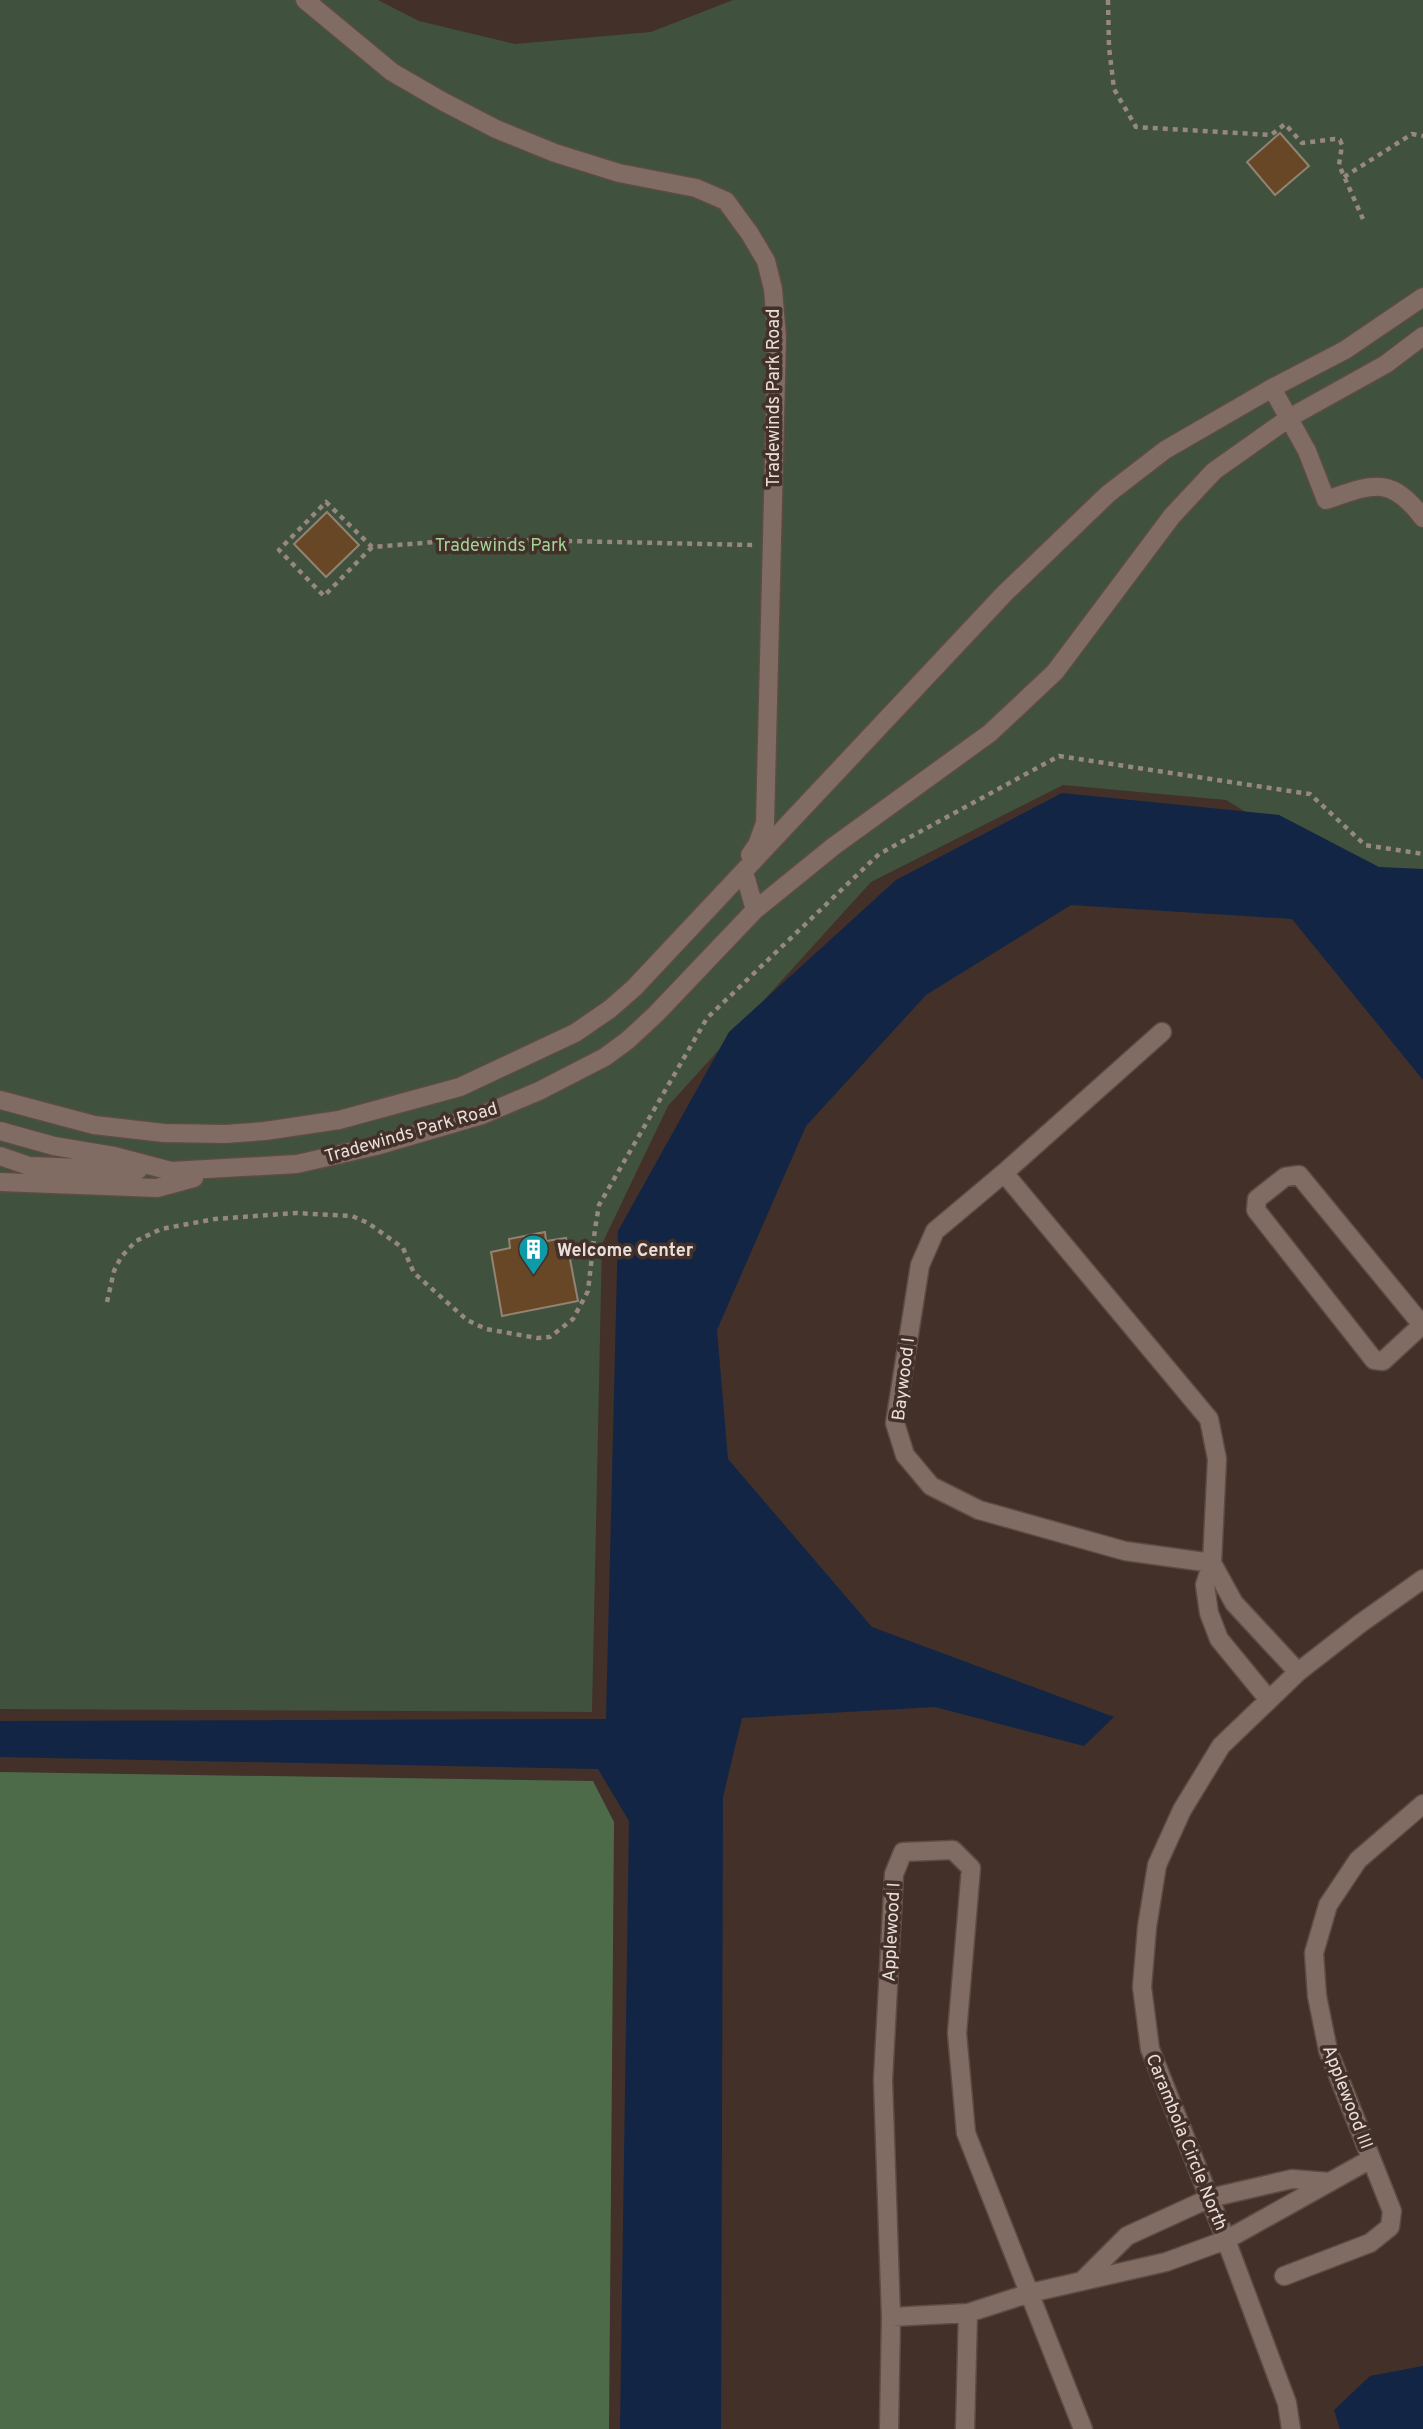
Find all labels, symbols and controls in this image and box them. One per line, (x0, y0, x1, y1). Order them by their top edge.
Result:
street label: Tradewinds Park Road (763, 309, 786, 487)
park label: Tradewinds Park (435, 535, 567, 558)
street label: Tradewinds Park Road (322, 1098, 500, 1169)
building icon: Welcome Center (517, 1233, 551, 1277)
place label: Welcome Center (557, 1240, 694, 1263)
street label: Baywood I (888, 1336, 921, 1422)
street label: Applewood I (878, 1882, 907, 1982)
street label: Applewood III (1316, 2042, 1377, 2153)
street label: Carambola Circle North (1140, 2051, 1232, 2234)

